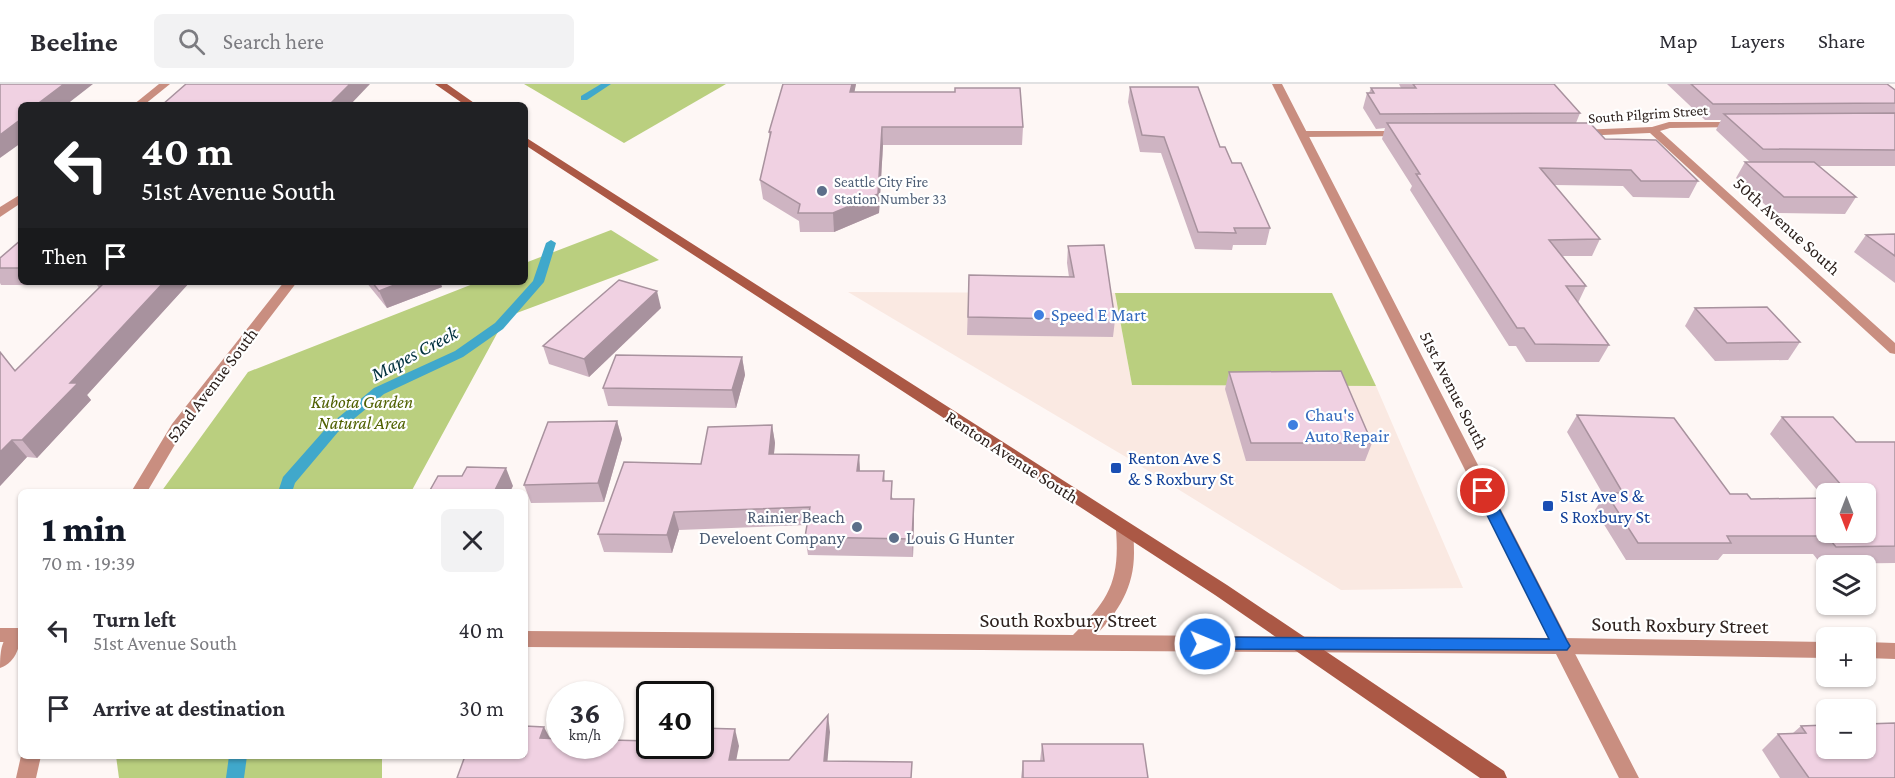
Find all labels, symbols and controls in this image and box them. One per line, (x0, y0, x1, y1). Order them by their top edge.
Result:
search box (154, 14, 574, 68)
icon: search (175, 25, 208, 58)
text: Beeline (30, 26, 118, 57)
text: Search here (223, 29, 324, 54)
text: Map (1659, 29, 1698, 53)
text: Layers (1731, 29, 1785, 53)
text: Share (1818, 29, 1865, 53)
street label: South Pilgrim Street (1588, 102, 1710, 127)
icon: left (42, 126, 120, 204)
text: 40 m (141, 127, 233, 174)
street label: 50th Avenue South (1730, 173, 1845, 279)
place label: Seattle City Fire Station Number 33 (834, 174, 947, 207)
text: 51st Avenue South (141, 176, 336, 206)
marker: Seattle City Fire Station Number 33 (815, 184, 829, 198)
icon: arrive (99, 240, 132, 273)
text: Then (42, 244, 87, 269)
place label: Speed E Mart (1051, 305, 1147, 325)
marker: Speed E Mart (1032, 308, 1046, 322)
water label: Mapes Creek (366, 320, 463, 386)
street label: 52nd Avenue South (162, 324, 262, 446)
street label: 51st Avenue South (1416, 328, 1492, 453)
park label: Kubota Garden Natural Area (311, 392, 413, 433)
place label: Chau's Auto Repair (1305, 405, 1390, 446)
street label: Renton Avenue South (942, 407, 1082, 508)
marker: Chau's Auto Repair (1286, 418, 1300, 432)
place label: Renton Ave S & S Roxbury St (1128, 448, 1235, 489)
marker: Renton Ave S & S Roxbury St (1109, 461, 1123, 475)
pin (1457, 465, 1508, 516)
icon: arrive (1466, 474, 1499, 507)
north arrow (1816, 483, 1876, 543)
map controls (1816, 483, 1876, 759)
place label: 51st Ave S & S Roxbury St (1560, 486, 1651, 527)
marker: 51st Ave S & S Roxbury St (1541, 499, 1555, 513)
place label: Rainier Beach Develoent Company (699, 507, 846, 548)
text: 1 min (42, 509, 126, 549)
button: close (441, 509, 504, 572)
marker: Rainier Beach Develoent Company (850, 520, 864, 534)
place label: Louis G Hunter (906, 528, 1015, 548)
marker: Louis G Hunter (887, 531, 901, 545)
text: 70 m · 19:39 (42, 552, 135, 574)
button: layers (1816, 555, 1876, 615)
text: Turn left (93, 607, 176, 632)
street label: South Roxbury Street (979, 608, 1158, 632)
street label: South Roxbury Street (1591, 611, 1770, 639)
position arrow (1173, 612, 1237, 676)
icon: left (42, 614, 75, 647)
text: 40 m (459, 618, 504, 643)
button: + (1816, 627, 1876, 687)
text: 51st Avenue South (93, 632, 237, 654)
speed limit sign: 40 (636, 681, 714, 759)
icon: arrive (42, 692, 75, 725)
text: Arrive at destination (93, 696, 285, 721)
text: 30 m (459, 696, 504, 721)
text: 36 (569, 696, 601, 729)
button: − (1816, 699, 1876, 759)
text: km/h (569, 727, 601, 743)

